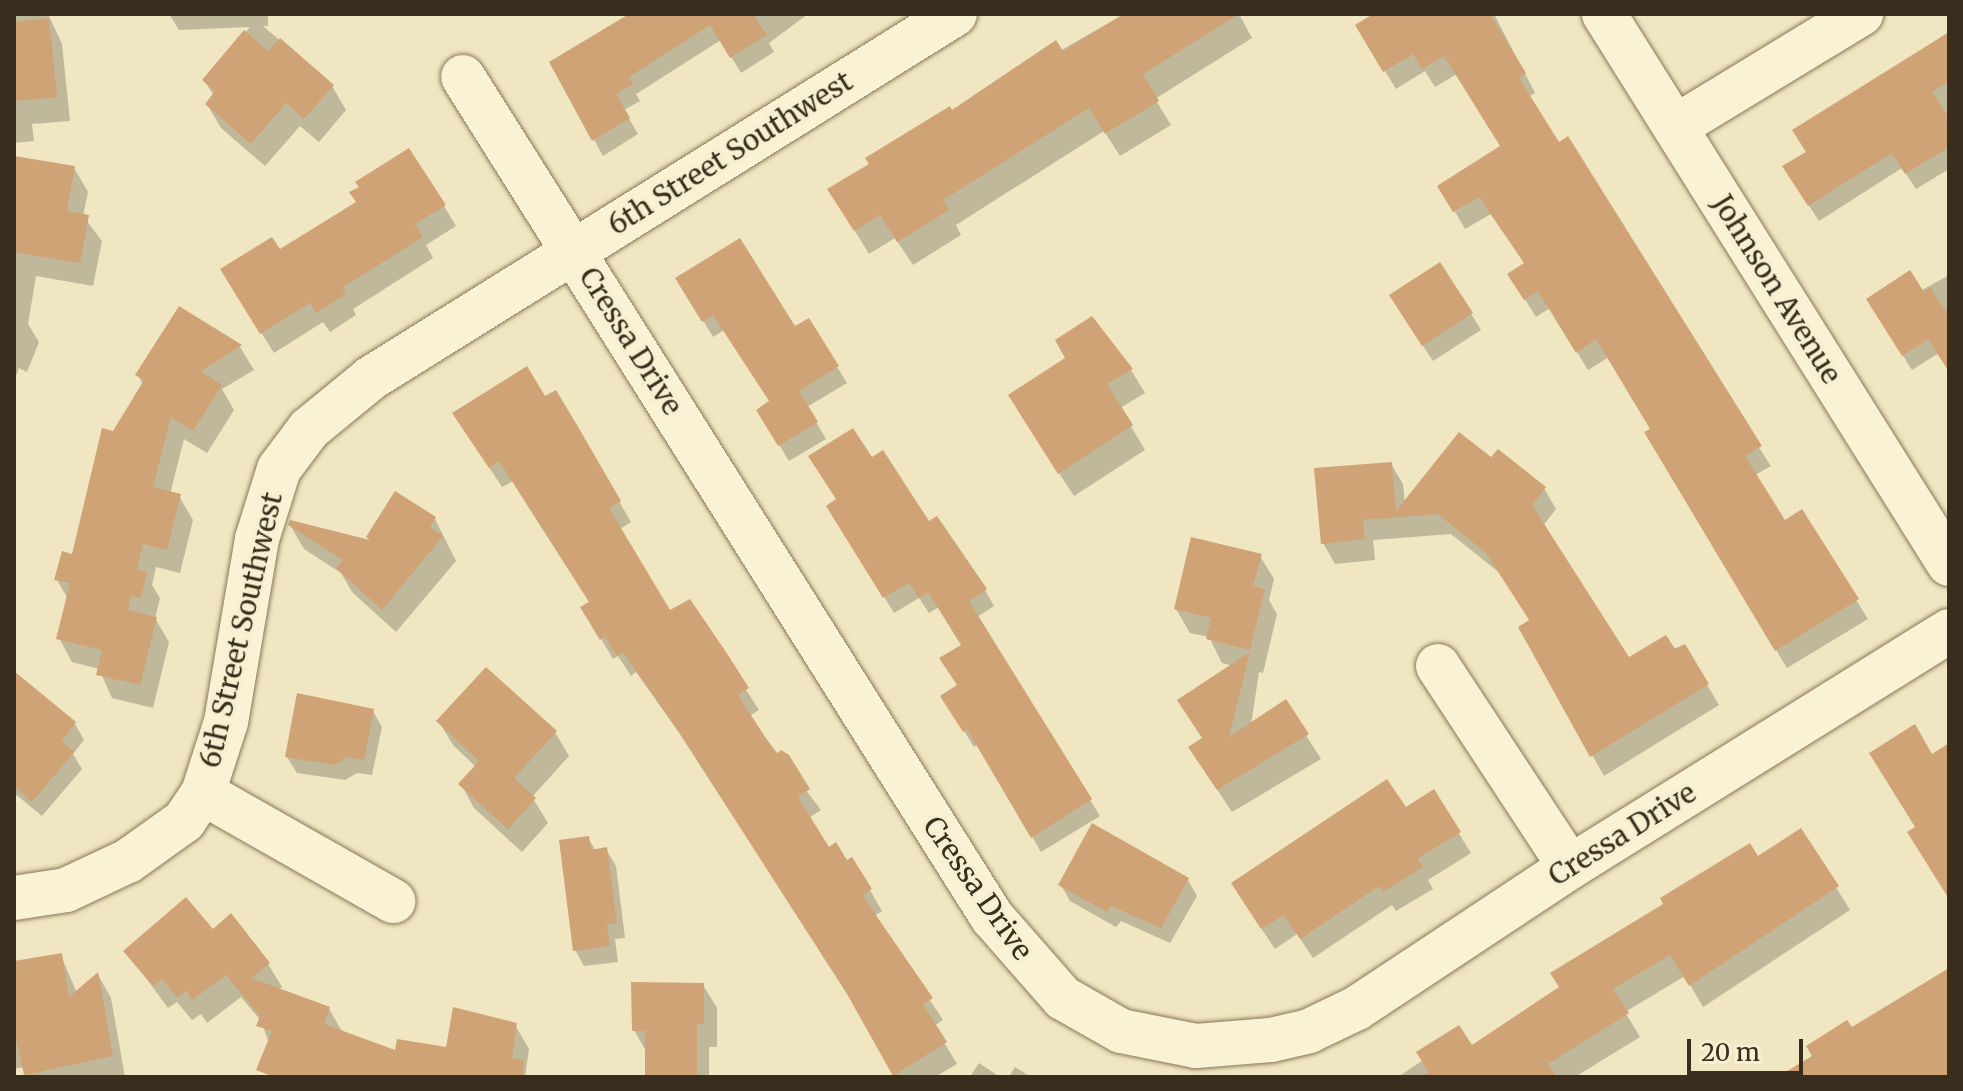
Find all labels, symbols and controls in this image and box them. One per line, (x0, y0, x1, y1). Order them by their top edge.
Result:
street label: 6th Street Southwest (602, 64, 858, 242)
street label: Johnson Avenue (1705, 188, 1849, 390)
street label: Cressa Drive (573, 261, 689, 421)
street label: 6th Street Southwest (193, 489, 289, 771)
street label: Cressa Drive (1542, 776, 1702, 892)
street label: Cressa Drive (916, 810, 1040, 966)
scale bar (1691, 1023, 1807, 1073)
text: 20 m (1701, 1037, 1760, 1068)

